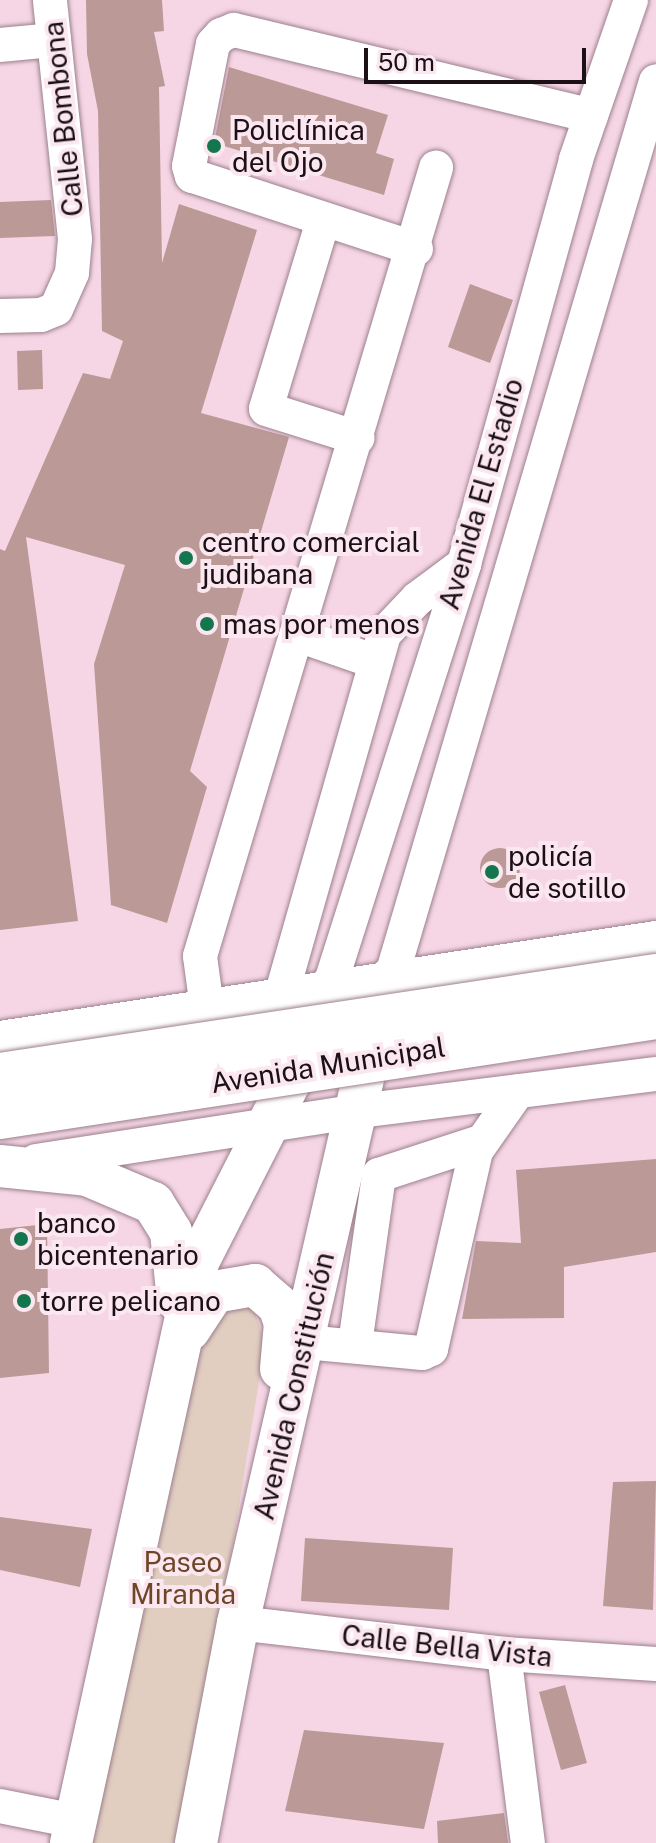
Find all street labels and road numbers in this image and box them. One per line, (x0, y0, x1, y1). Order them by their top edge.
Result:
street label: Calle Bombona (36, 20, 90, 218)
street label: Avenida El Estadio (432, 374, 530, 614)
street label: Avenida Municipal (208, 1030, 448, 1100)
street label: Avenida Constitución (247, 1249, 341, 1523)
street label: Calle Bella Vista (340, 1618, 554, 1674)

